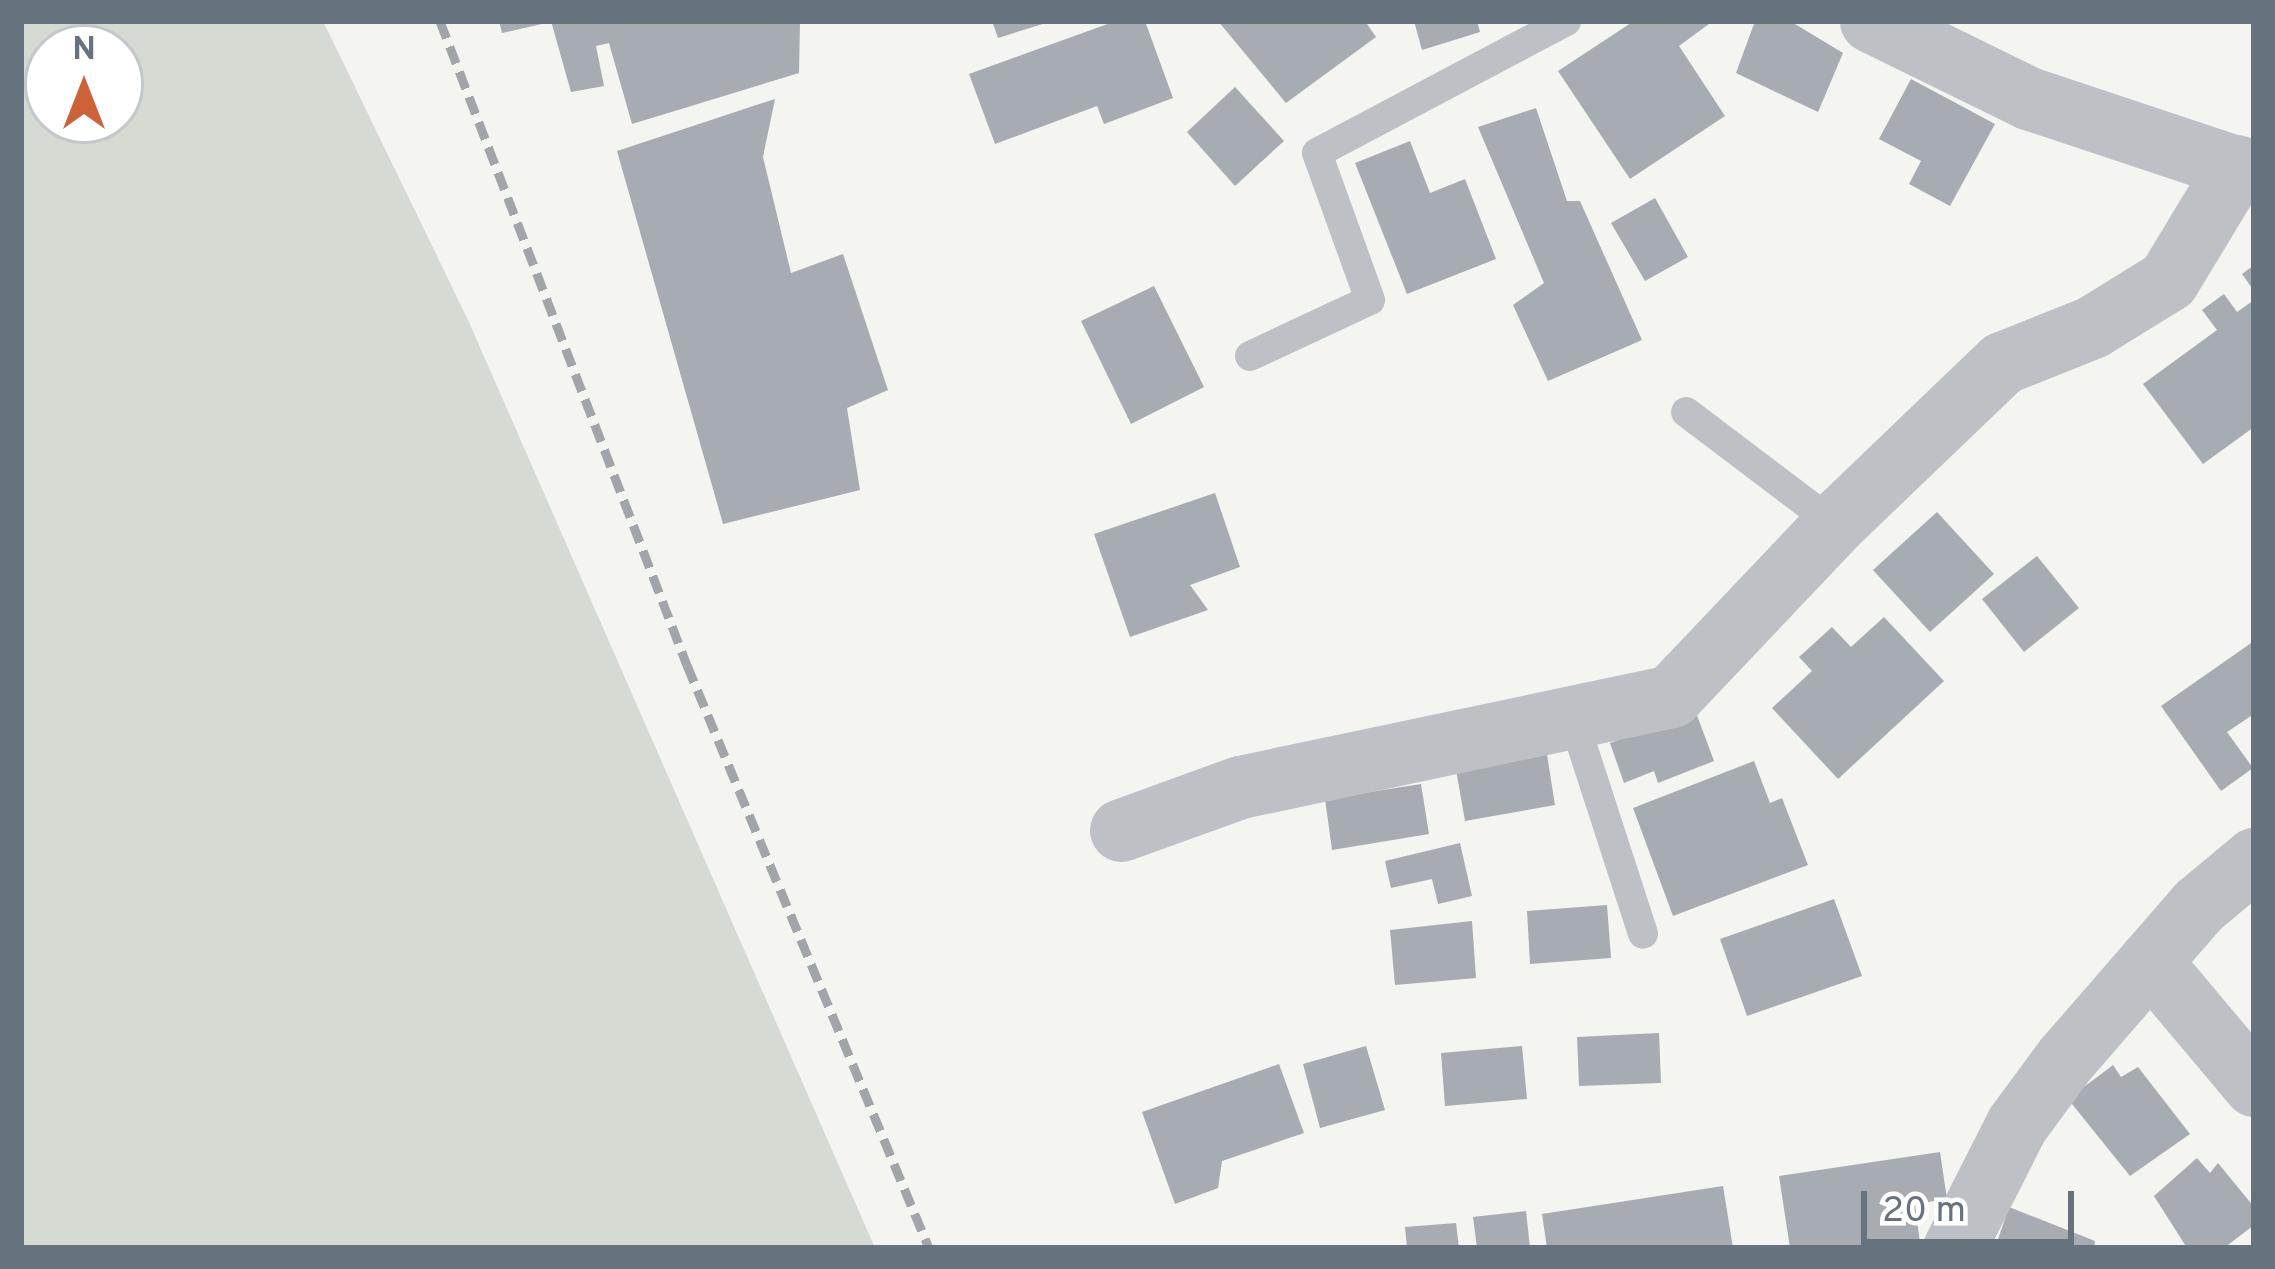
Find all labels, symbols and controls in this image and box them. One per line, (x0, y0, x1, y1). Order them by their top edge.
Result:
north arrow (24, 24, 144, 144)
text: N (72, 30, 96, 72)
scale bar (1867, 1167, 2080, 1241)
text: 20 m (1882, 1189, 1966, 1235)

